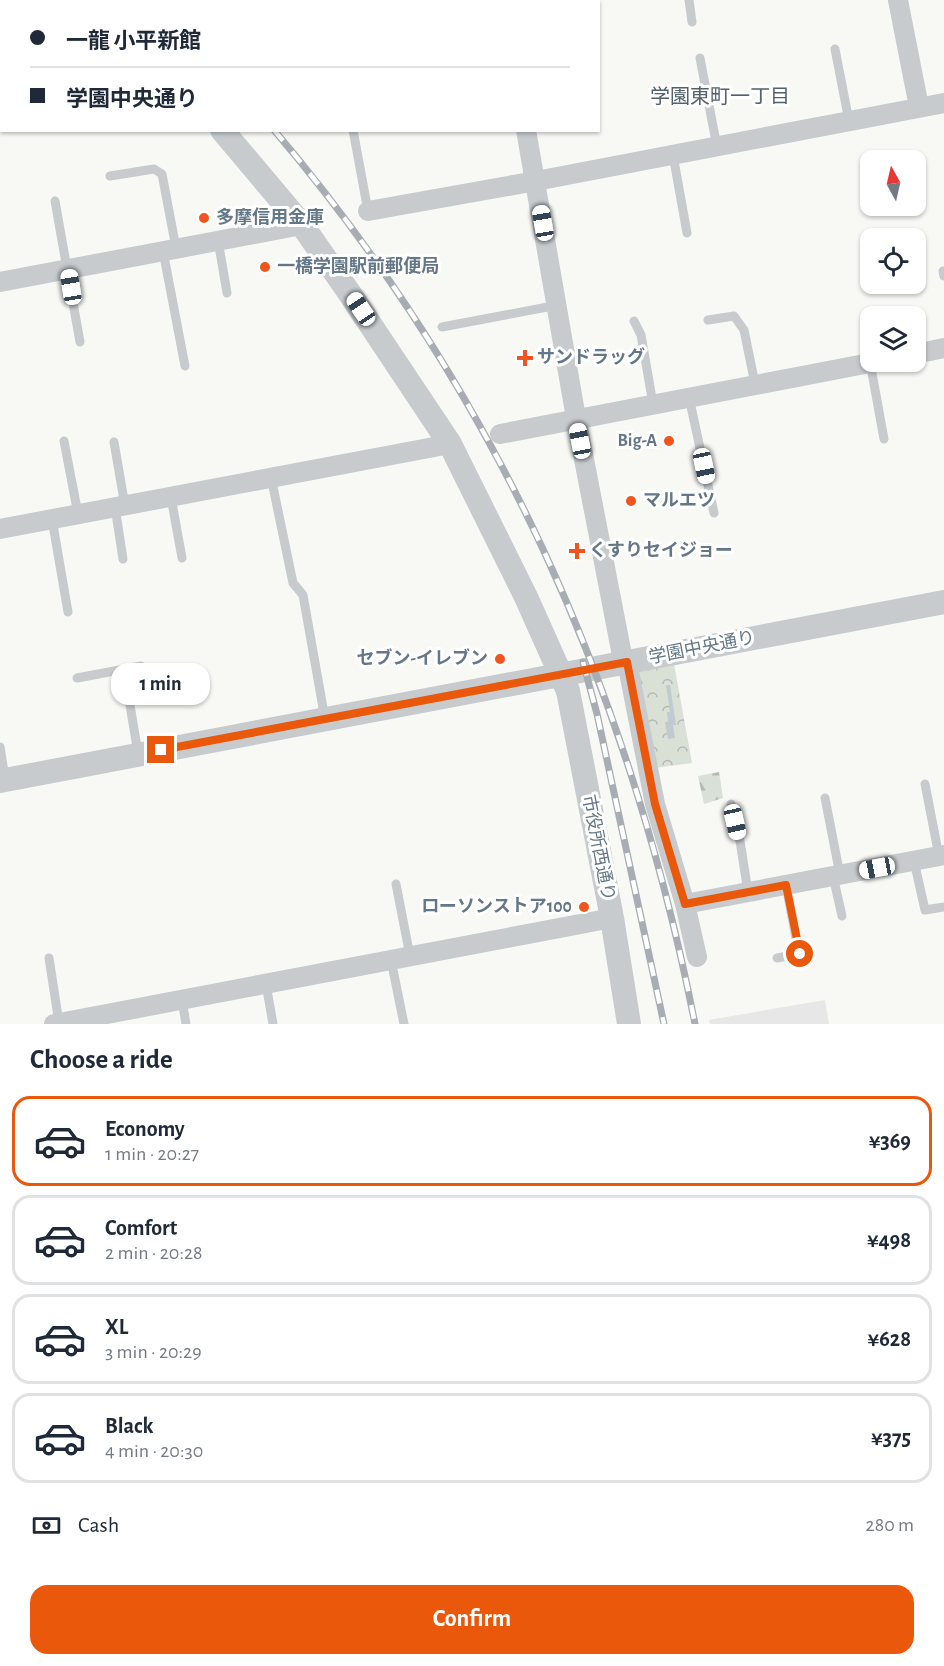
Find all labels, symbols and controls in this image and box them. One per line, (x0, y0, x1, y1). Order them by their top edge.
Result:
text: 一龍 小平新館 (66, 30, 201, 52)
district label: 学園東町一丁目 (650, 86, 790, 107)
text: 学園中央通り (66, 88, 198, 110)
north arrow (860, 150, 926, 216)
map controls (860, 150, 926, 372)
car (531, 204, 555, 242)
place label: 多摩信用金庫 (216, 207, 324, 227)
marker: 多摩信用金庫 (197, 211, 211, 225)
button: locate (860, 228, 926, 294)
place label: 一橋学園駅前郵便局 (277, 256, 439, 276)
marker: 一橋学園駅前郵便局 (258, 260, 272, 274)
car (59, 268, 83, 306)
car (343, 289, 379, 329)
button: layers (860, 306, 926, 372)
place label: サンドラッグ (537, 347, 645, 367)
marker: サンドラッグ (518, 351, 532, 365)
car (568, 422, 592, 460)
place label: Big-A (617, 432, 657, 450)
marker: Big-A (662, 434, 676, 448)
car (691, 447, 717, 485)
place label: マルエツ (643, 491, 715, 510)
marker: マルエツ (624, 494, 638, 508)
place label: くすりセイジョー (589, 540, 733, 560)
marker: くすりセイジョー (570, 544, 584, 558)
street label: 学園中央通り (647, 627, 757, 667)
place label: セブン-イレブン (357, 648, 488, 668)
marker: セブン-イレブン (493, 652, 507, 666)
callout: 1 min (112, 663, 210, 705)
text: 1 min (139, 674, 182, 694)
route end (147, 736, 174, 763)
street label: 市役所西通り (579, 793, 618, 903)
car (722, 802, 748, 842)
car (858, 856, 896, 880)
place label: ローソンストア100 (421, 897, 572, 916)
marker: ローソンストア100 (577, 900, 591, 914)
route start (786, 940, 813, 967)
text: Choose a ride (30, 1046, 173, 1073)
icon: car (33, 1114, 87, 1168)
text: Economy (105, 1118, 185, 1140)
text: ¥369 (869, 1130, 911, 1152)
text: 1 min · 20:27 (105, 1144, 199, 1164)
icon: car (33, 1213, 87, 1267)
text: Comfort (105, 1217, 177, 1239)
text: ¥498 (867, 1229, 911, 1251)
text: 2 min · 20:28 (105, 1243, 203, 1263)
icon: car (33, 1312, 87, 1366)
text: XL (105, 1316, 128, 1338)
text: ¥628 (868, 1328, 911, 1350)
text: 3 min · 20:29 (105, 1342, 202, 1362)
icon: car (33, 1411, 87, 1465)
text: Black (105, 1415, 153, 1437)
text: ¥375 (871, 1427, 911, 1449)
text: 4 min · 20:30 (105, 1441, 203, 1461)
icon: cash (30, 1509, 63, 1542)
text: Cash (78, 1514, 119, 1536)
text: 280 m (866, 1515, 914, 1535)
button: Confirm (30, 1585, 914, 1654)

